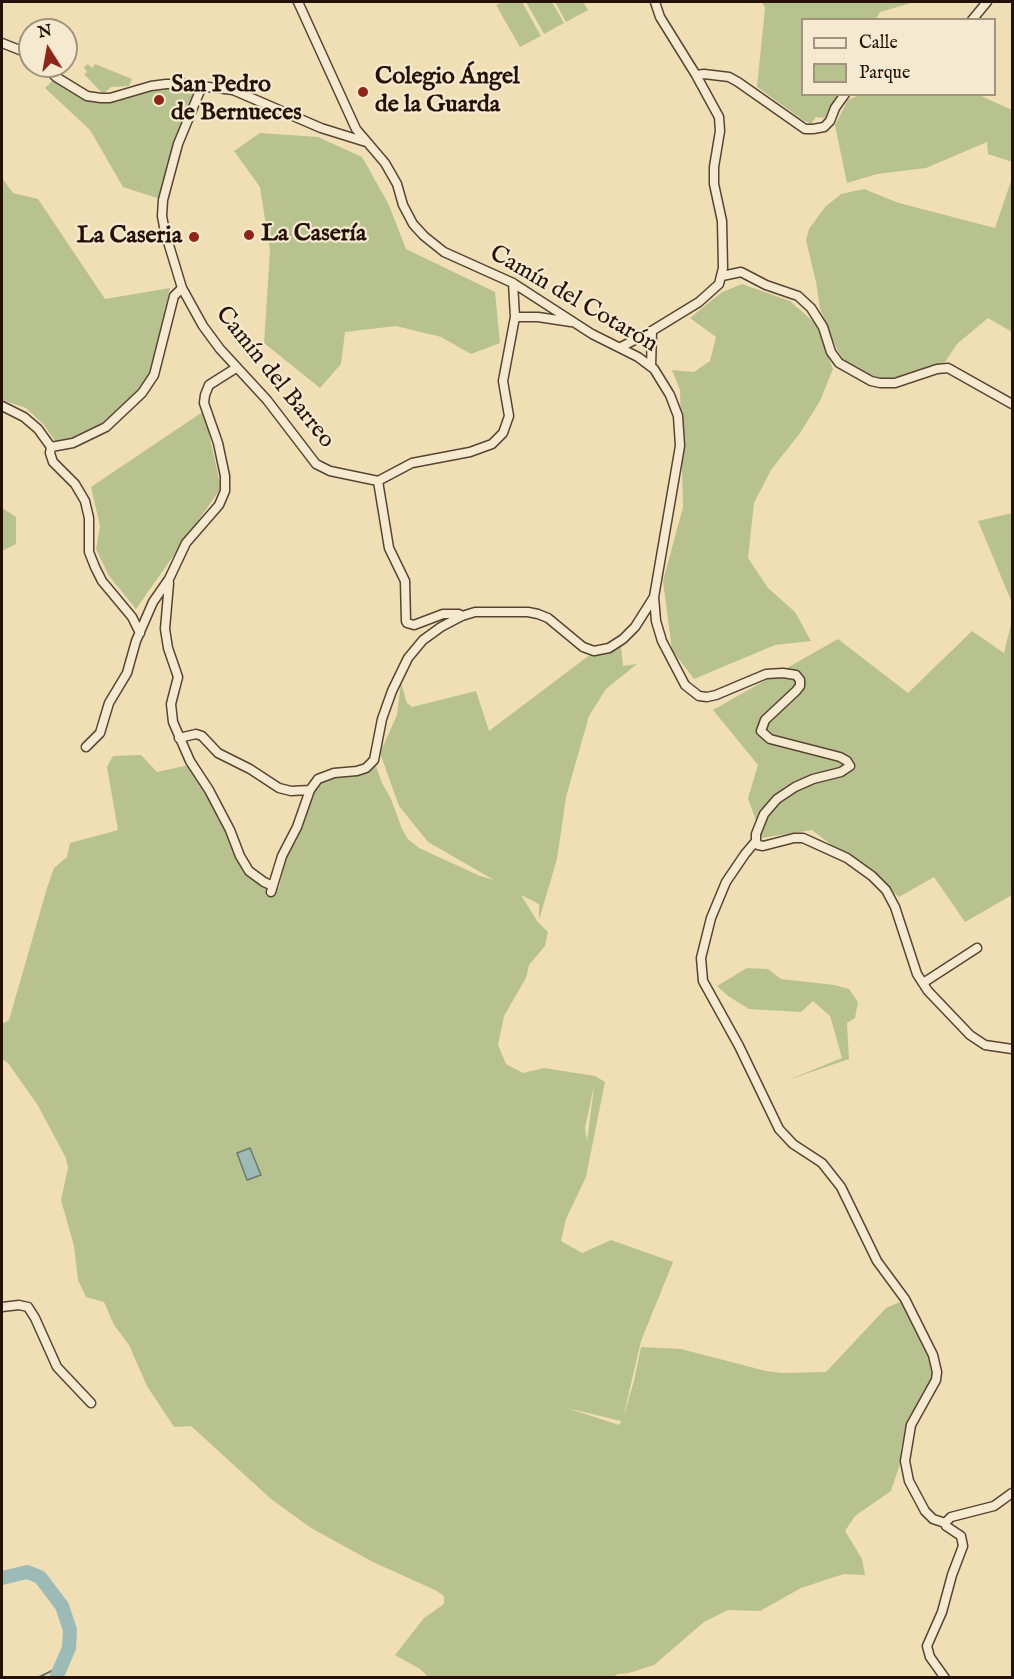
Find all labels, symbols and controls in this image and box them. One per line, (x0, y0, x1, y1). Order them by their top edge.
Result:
north arrow (18, 18, 78, 78)
legend (801, 18, 996, 96)
text: N (36, 21, 54, 43)
text: Calle (859, 32, 898, 55)
text: Parque (859, 62, 910, 85)
place label: Colegio Ángel de la Guarda (375, 64, 520, 120)
place label: San Pedro de Bernueces (171, 72, 302, 128)
marker: Colegio Ángel de la Guarda (356, 85, 370, 99)
marker: San Pedro de Bernueces (152, 93, 166, 107)
place label: La Casería (261, 221, 366, 249)
place label: La Caseria (77, 223, 182, 251)
marker: La Casería (242, 228, 256, 242)
marker: La Caseria (187, 230, 201, 244)
street label: Camín del Cotarón (484, 240, 662, 360)
street label: Camín del Barreo (208, 301, 340, 455)

